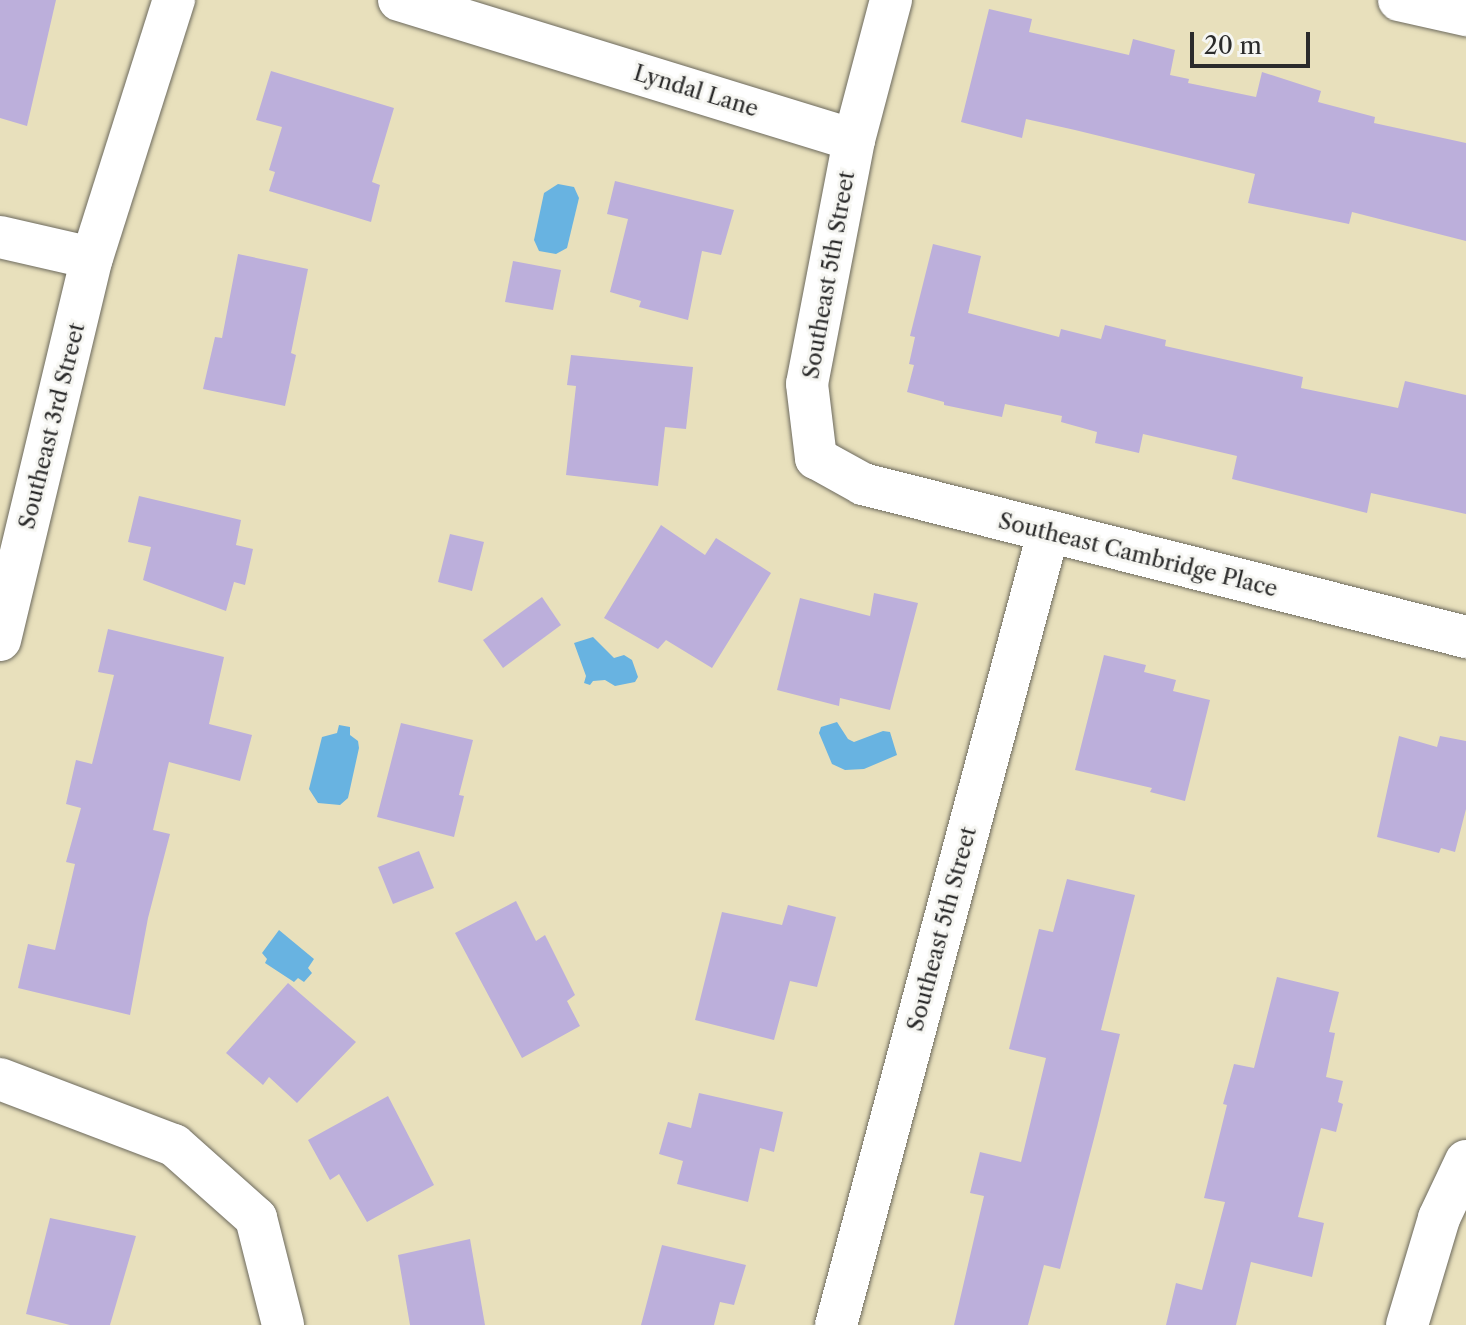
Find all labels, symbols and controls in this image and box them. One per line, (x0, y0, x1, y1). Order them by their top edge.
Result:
scale bar (1194, 16, 1314, 66)
text: 20 m (1204, 31, 1262, 60)
street label: Lyndal Lane (631, 60, 761, 122)
street label: Southeast 5th Street (798, 169, 860, 381)
street label: Southeast 3rd Street (14, 320, 90, 532)
street label: Southeast Cambridge Place (996, 508, 1280, 602)
street label: Southeast 5th Street (902, 824, 982, 1034)

